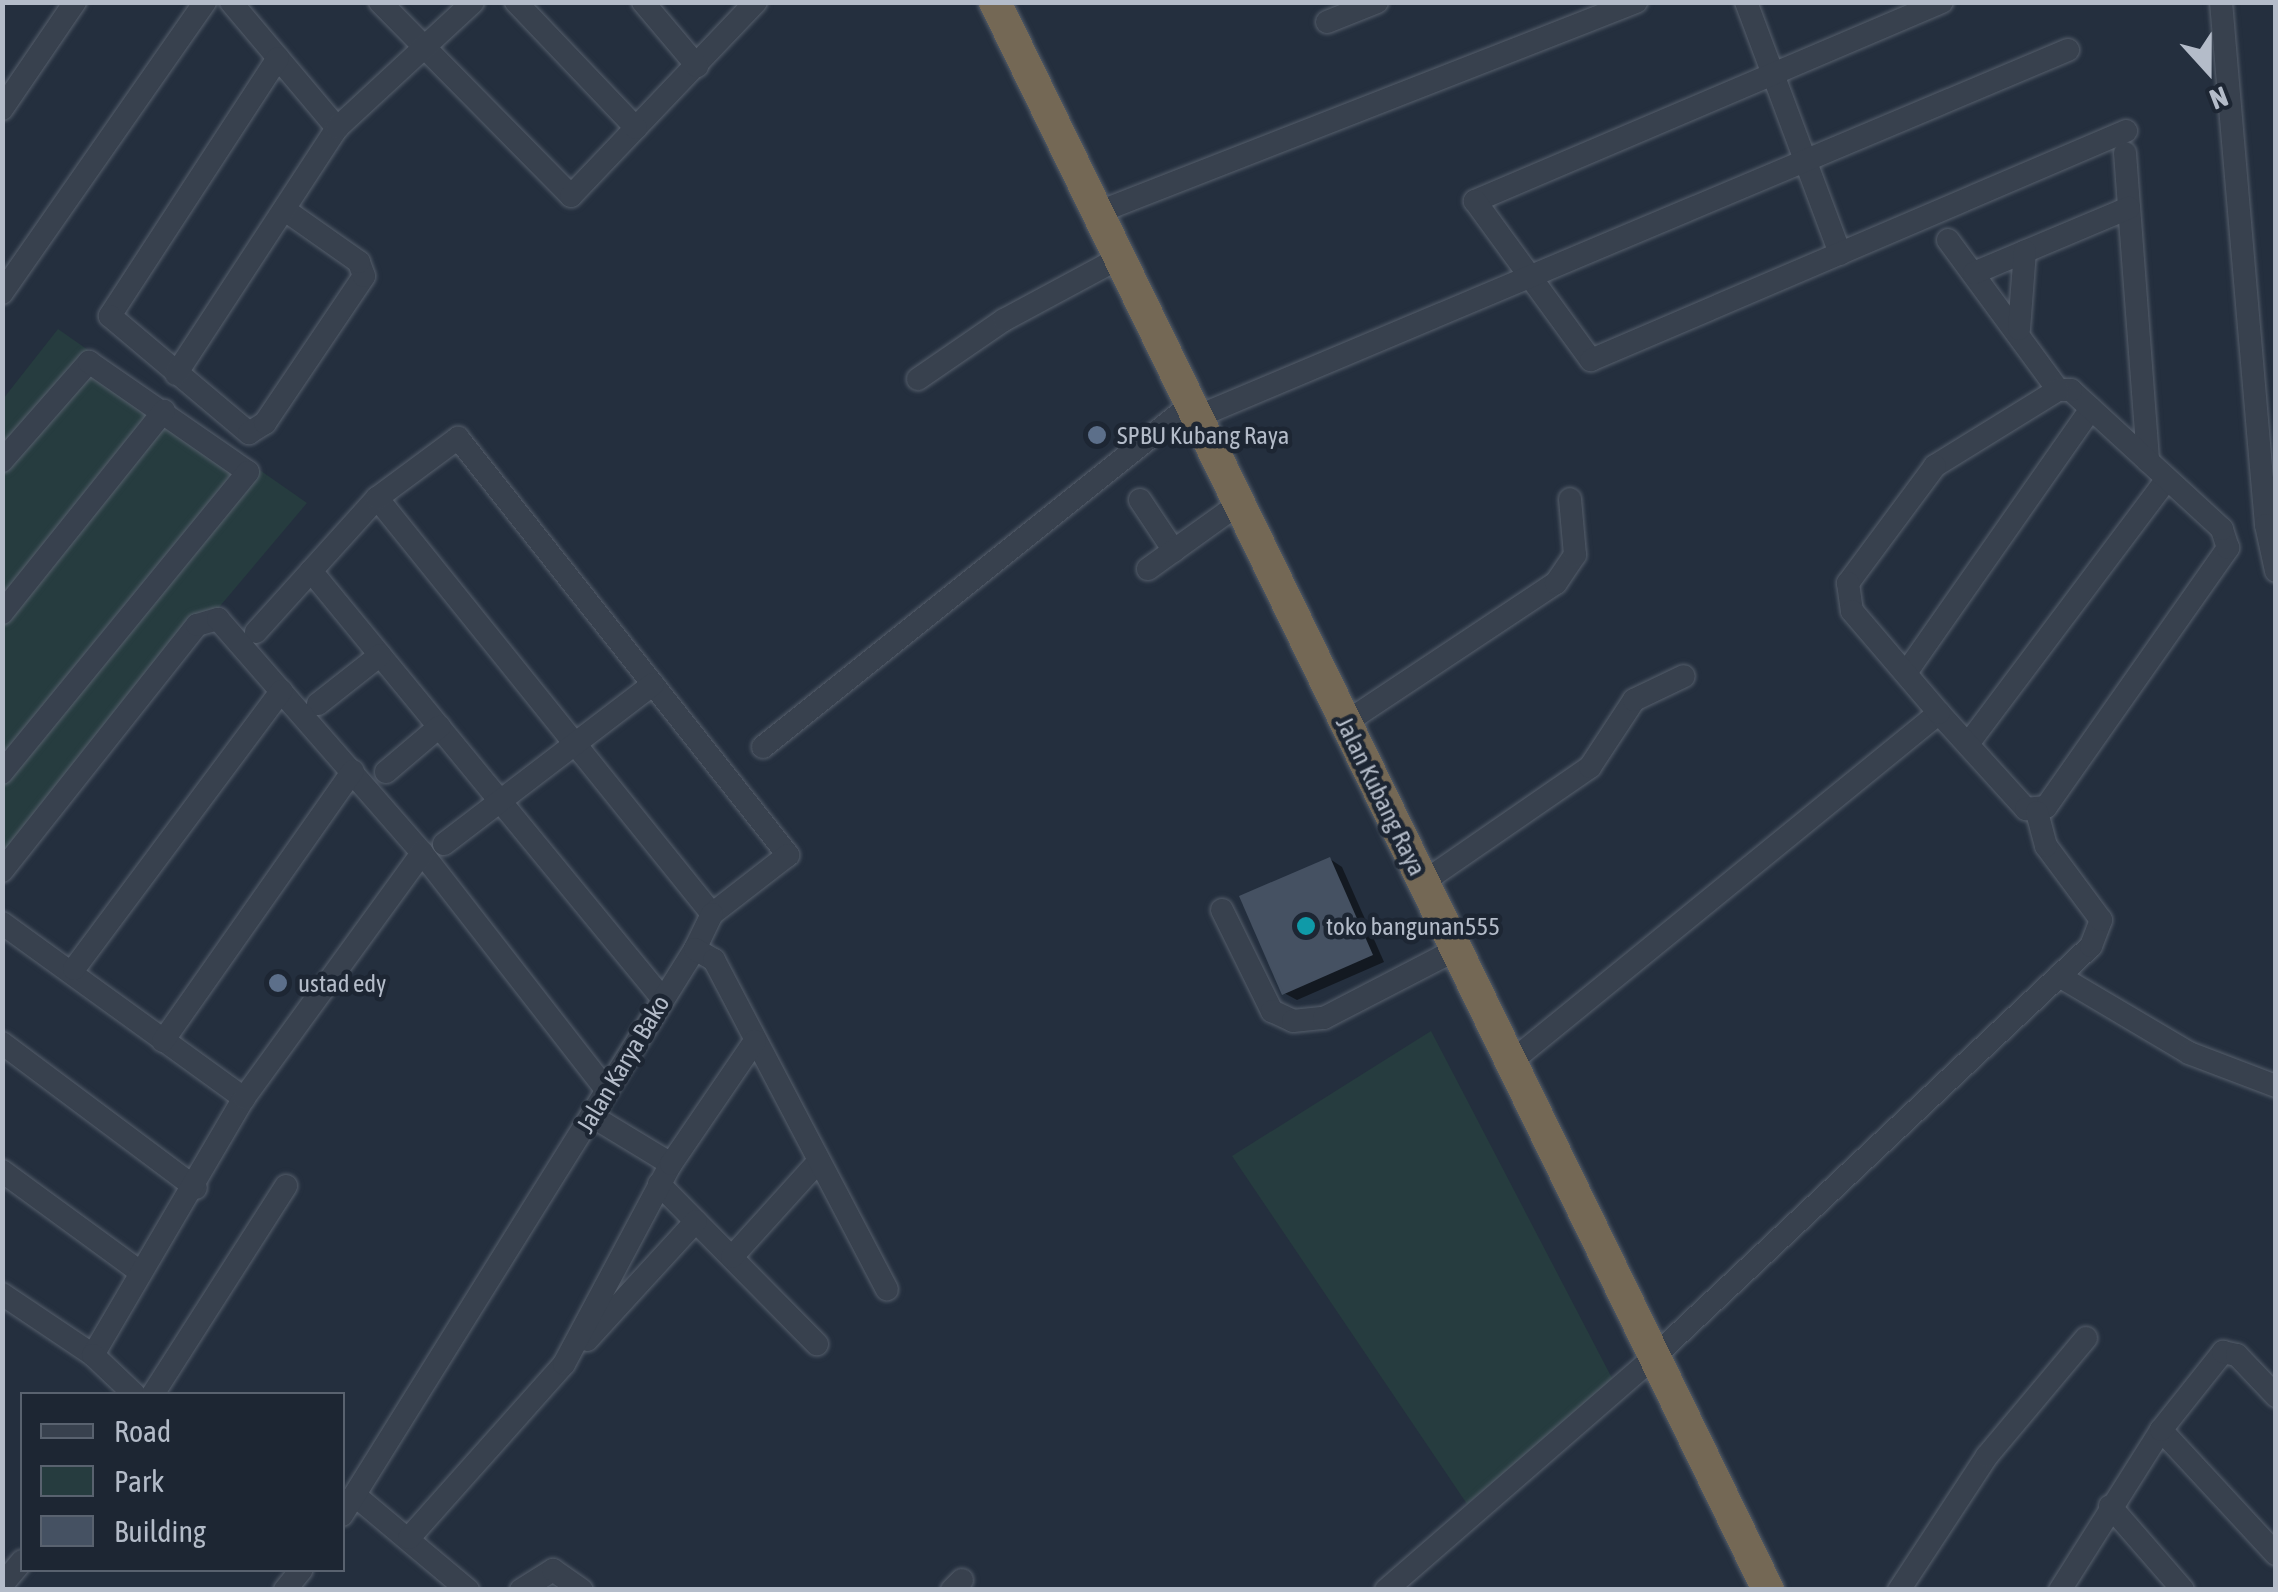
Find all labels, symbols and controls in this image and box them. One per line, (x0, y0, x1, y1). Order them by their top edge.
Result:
north arrow (2158, 20, 2258, 120)
text: N (2205, 80, 2232, 116)
place label: SPBU Kubang Raya (1117, 420, 1289, 450)
marker: SPBU Kubang Raya (1086, 424, 1108, 446)
street label: Jalan Kubang Raya (1330, 712, 1432, 880)
place label: toko bangunan555 (1326, 911, 1500, 941)
marker: toko bangunan555 (1295, 915, 1317, 937)
place label: ustad edy (298, 968, 386, 998)
marker: ustad edy (267, 972, 289, 994)
street label: Jalan Karya Bako (570, 990, 676, 1138)
legend (20, 1392, 345, 1572)
text: Road (114, 1414, 171, 1448)
text: Park (114, 1464, 164, 1498)
text: Building (114, 1514, 206, 1548)

